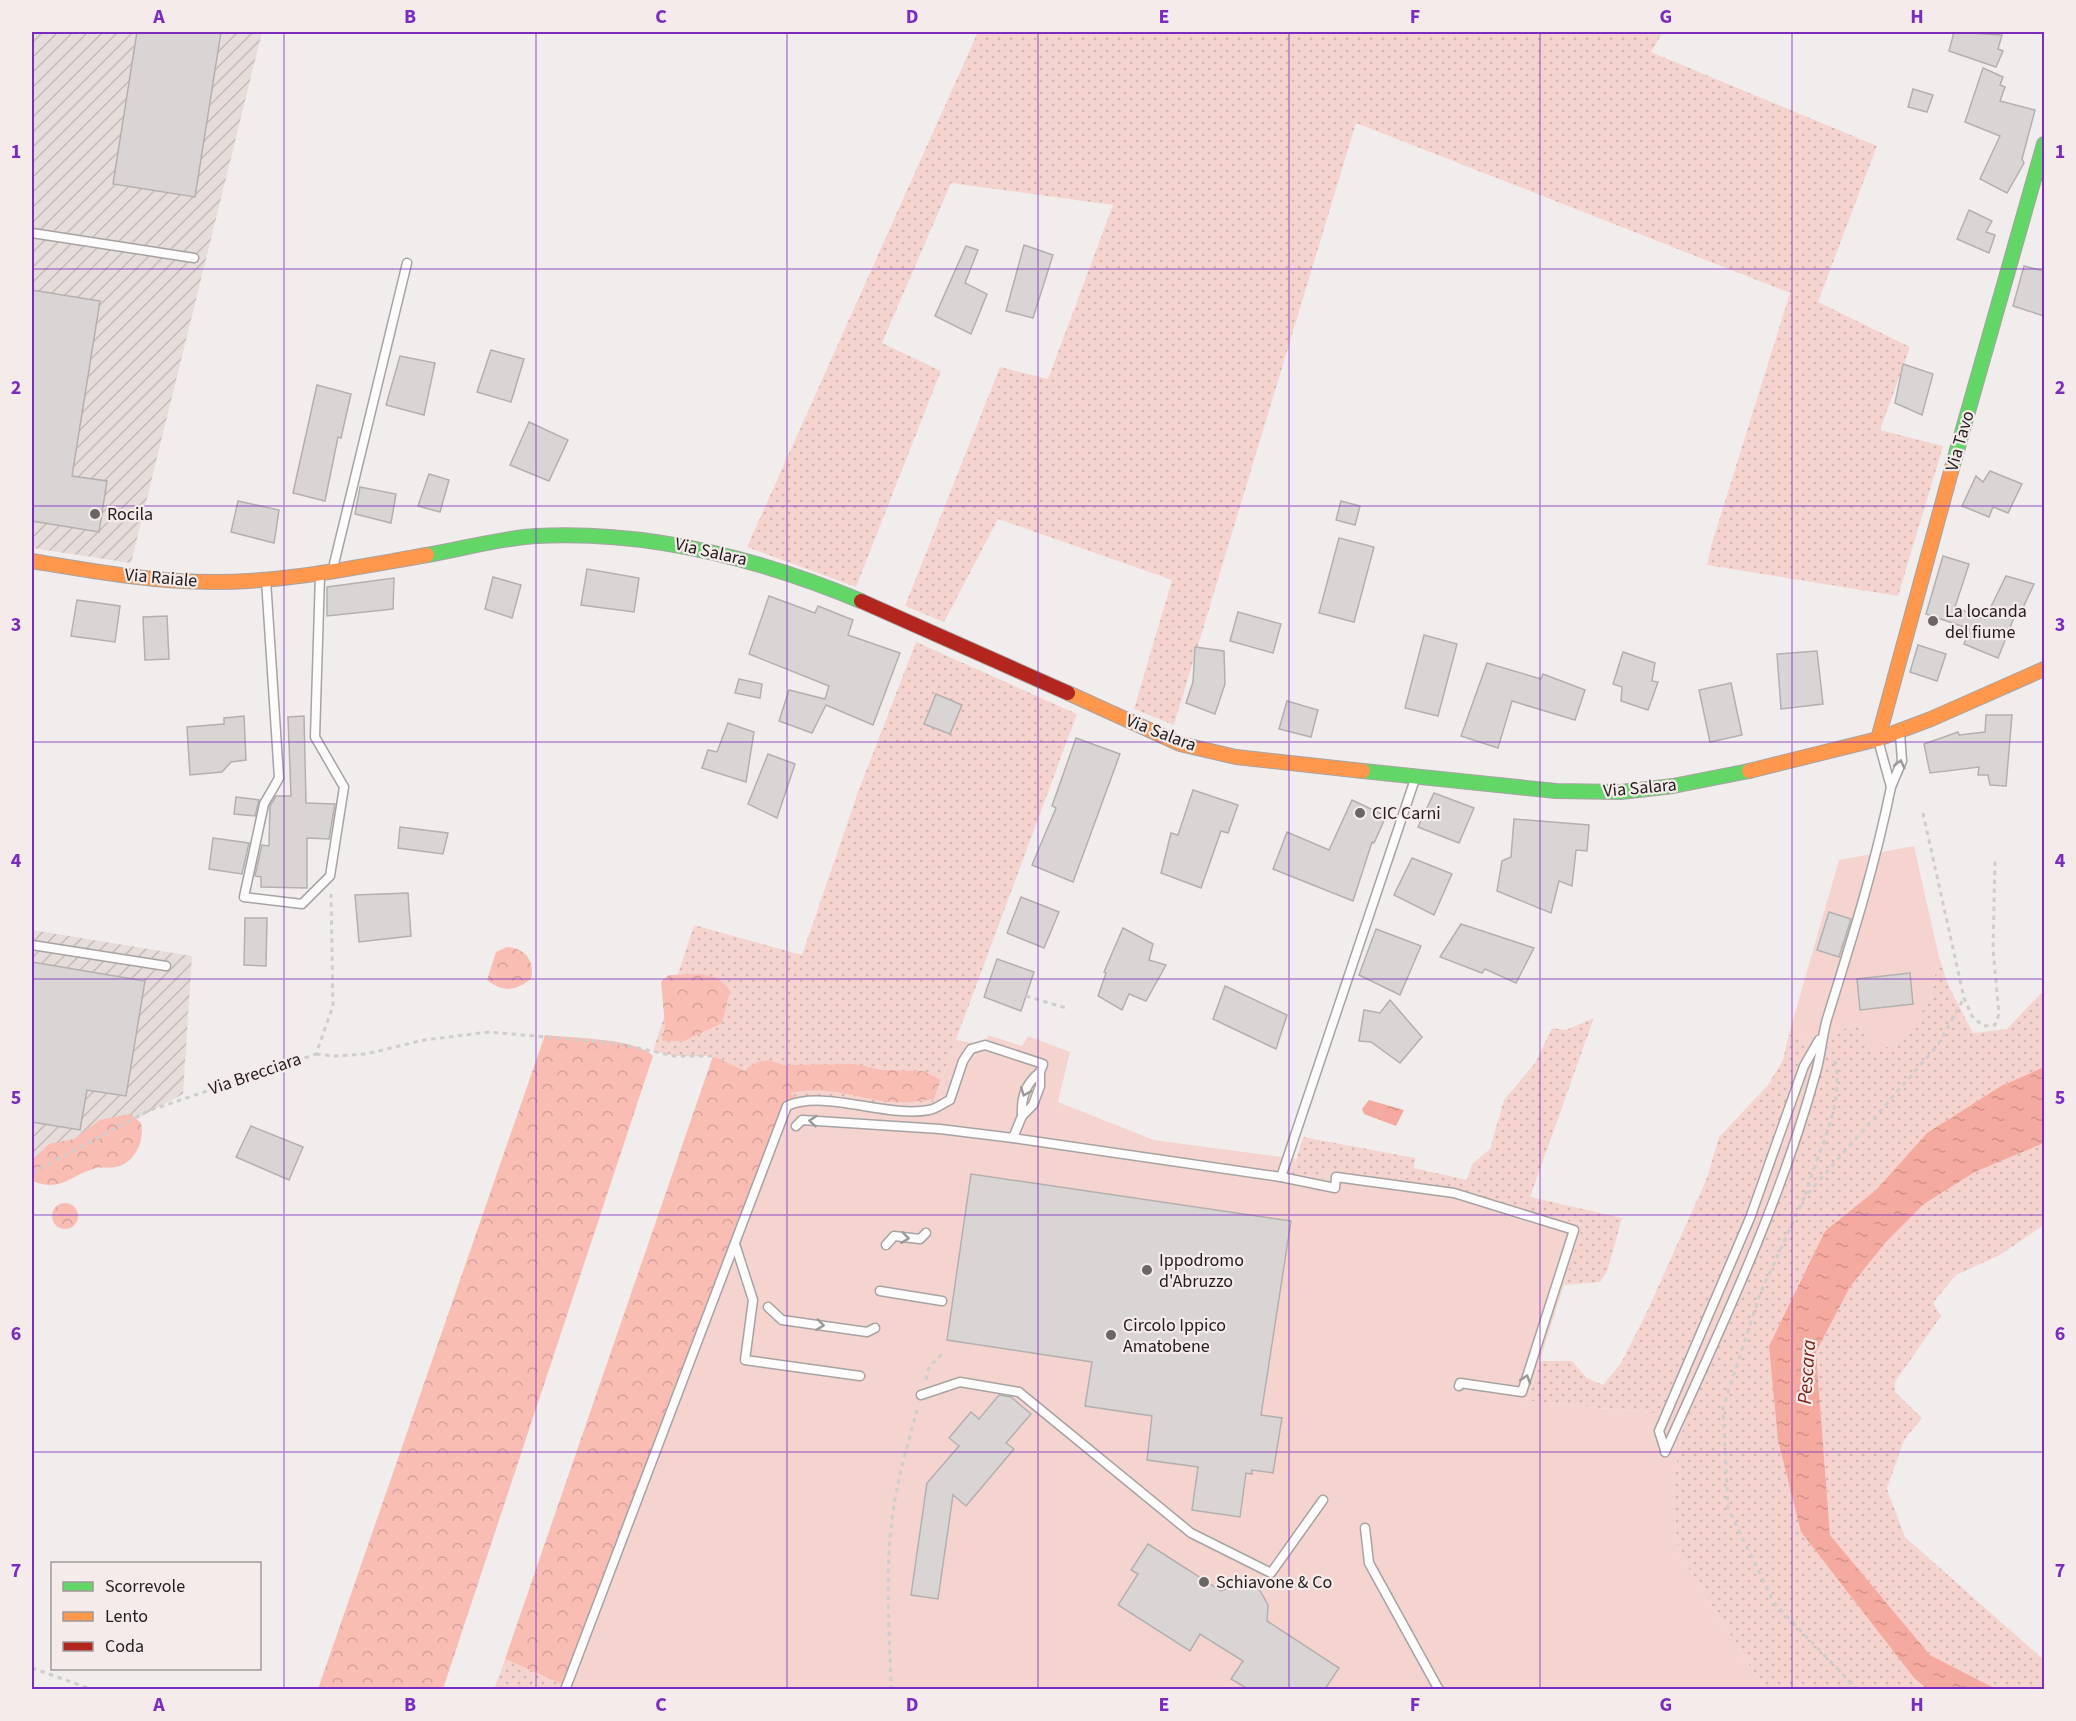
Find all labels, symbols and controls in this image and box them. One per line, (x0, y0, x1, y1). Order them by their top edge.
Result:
text: A (152, 3, 165, 31)
text: B (404, 3, 416, 31)
text: C (655, 3, 667, 31)
text: D (906, 3, 918, 31)
text: E (1159, 3, 1169, 31)
text: F (1410, 3, 1420, 31)
text: G (1660, 3, 1672, 31)
text: H (1910, 3, 1924, 31)
text: 1 (11, 138, 21, 166)
text: 1 (2055, 138, 2065, 166)
text: 2 (11, 374, 21, 402)
text: 2 (2055, 374, 2065, 402)
street label: Via Tavo (1939, 408, 1981, 474)
place label: Rocila (107, 502, 153, 527)
marker: Rocila (88, 507, 102, 521)
street label: Via Salara (672, 532, 750, 572)
street label: Via Raiale (124, 562, 198, 594)
place label: La locanda del fiume (1945, 599, 2027, 645)
text: 3 (11, 611, 21, 639)
text: 3 (2055, 611, 2065, 639)
marker: La locanda del fiume (1926, 614, 1940, 628)
street label: Via Salara (1122, 708, 1200, 758)
one-way arrow (1893, 759, 1906, 769)
street label: Via Salara (1602, 772, 1678, 804)
place label: CIC Carni (1372, 801, 1441, 826)
marker: CIC Carni (1353, 806, 1367, 820)
text: 4 (11, 847, 22, 875)
text: 4 (2055, 847, 2066, 875)
street label: Via Brecciara (205, 1046, 305, 1102)
text: 5 (11, 1084, 21, 1112)
text: 5 (2055, 1084, 2065, 1112)
one-way arrow (1020, 1085, 1032, 1096)
one-way arrow (808, 1115, 818, 1128)
one-way arrow (901, 1231, 910, 1243)
place label: Ippodromo d'Abruzzo (1159, 1248, 1244, 1294)
marker: Ippodromo d'Abruzzo (1140, 1263, 1154, 1277)
place label: Circolo Ippico Amatobene (1123, 1313, 1226, 1359)
one-way arrow (815, 1319, 824, 1331)
text: 6 (11, 1320, 21, 1348)
text: 6 (2055, 1320, 2065, 1348)
marker: Circolo Ippico Amatobene (1104, 1328, 1118, 1342)
water label: Pescara (1791, 1338, 1823, 1405)
one-way arrow (1519, 1374, 1532, 1385)
text: 7 (11, 1557, 21, 1585)
text: 7 (2055, 1557, 2065, 1585)
legend (51, 1562, 261, 1670)
place label: Schiavone & Co (1216, 1570, 1332, 1595)
text: Scorrevole (105, 1574, 185, 1599)
marker: Schiavone & Co (1197, 1575, 1211, 1589)
text: Lento (105, 1604, 148, 1629)
text: Coda (105, 1634, 144, 1659)
text: A (152, 1691, 165, 1719)
text: B (404, 1691, 416, 1719)
text: C (655, 1691, 667, 1719)
text: D (906, 1691, 918, 1719)
text: E (1159, 1691, 1169, 1719)
text: F (1410, 1691, 1420, 1719)
text: G (1660, 1691, 1672, 1719)
text: H (1910, 1691, 1924, 1719)

